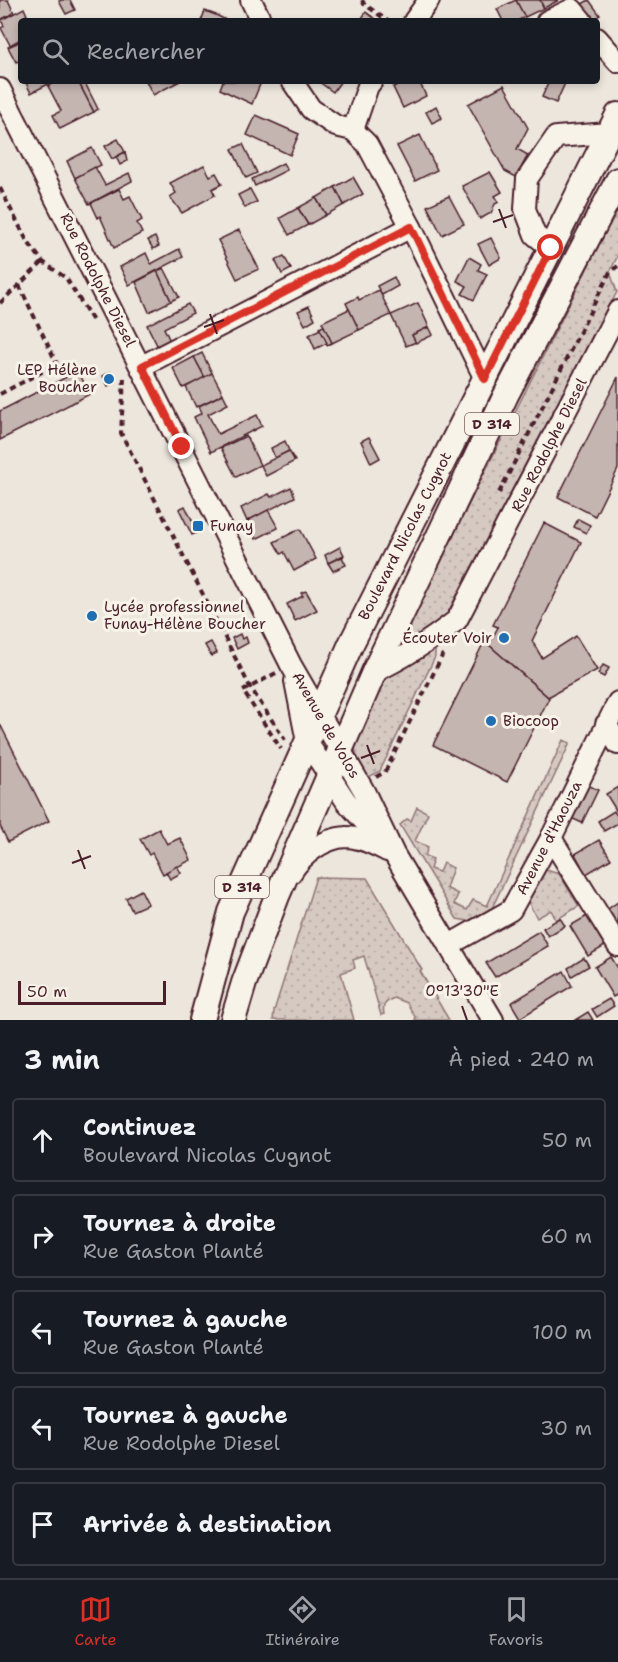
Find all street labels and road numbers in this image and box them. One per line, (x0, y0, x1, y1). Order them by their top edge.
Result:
street label: Rue Rodolphe Diesel (56, 210, 141, 351)
street label: Rue Rodolphe Diesel (507, 374, 592, 515)
road number: D 314 (465, 413, 519, 435)
street label: Boulevard Nicolas Cugnot (354, 448, 456, 624)
street label: Avenue de Volos (287, 668, 365, 782)
street label: Avenue d'Haouza (512, 777, 587, 899)
road number: D 314 (215, 876, 269, 898)

